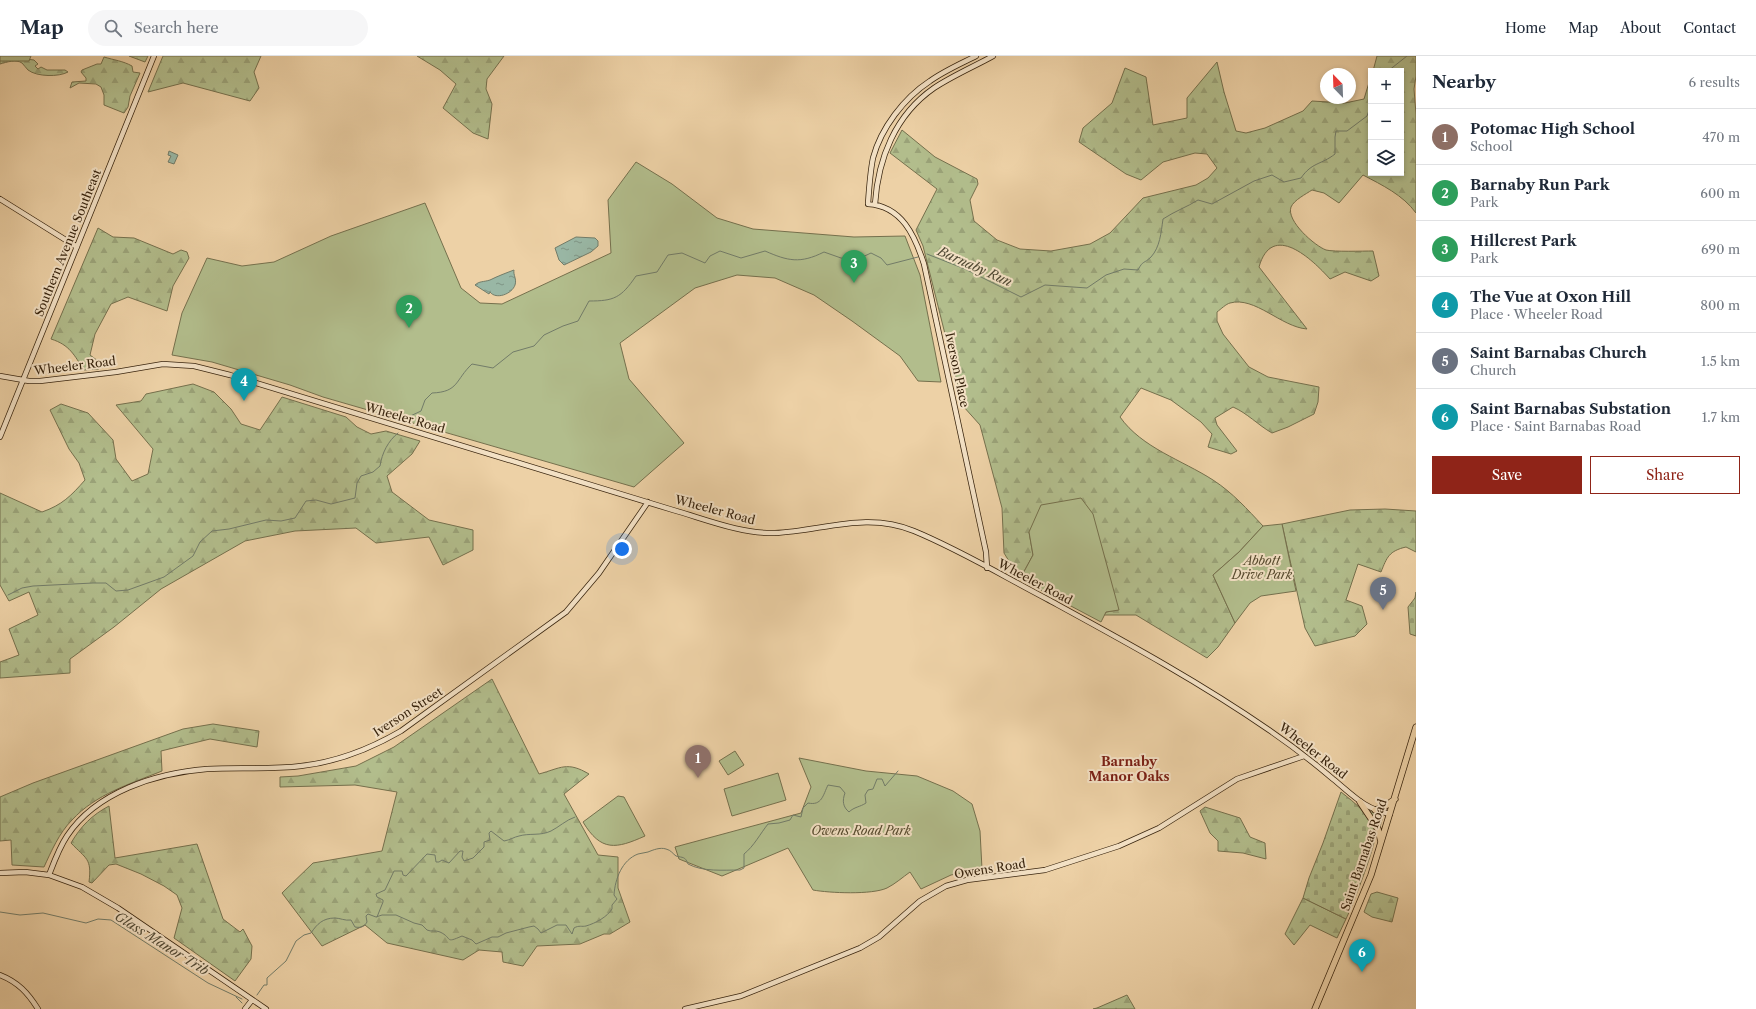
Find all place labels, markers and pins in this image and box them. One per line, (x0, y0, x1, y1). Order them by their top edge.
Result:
pin: 3 (841, 250, 867, 283)
pin: 2 (396, 295, 422, 328)
pin: 4 (231, 368, 257, 401)
pin: 5 (1370, 577, 1396, 610)
pin: 1 (685, 745, 711, 778)
pin: 6 (1349, 939, 1375, 972)

